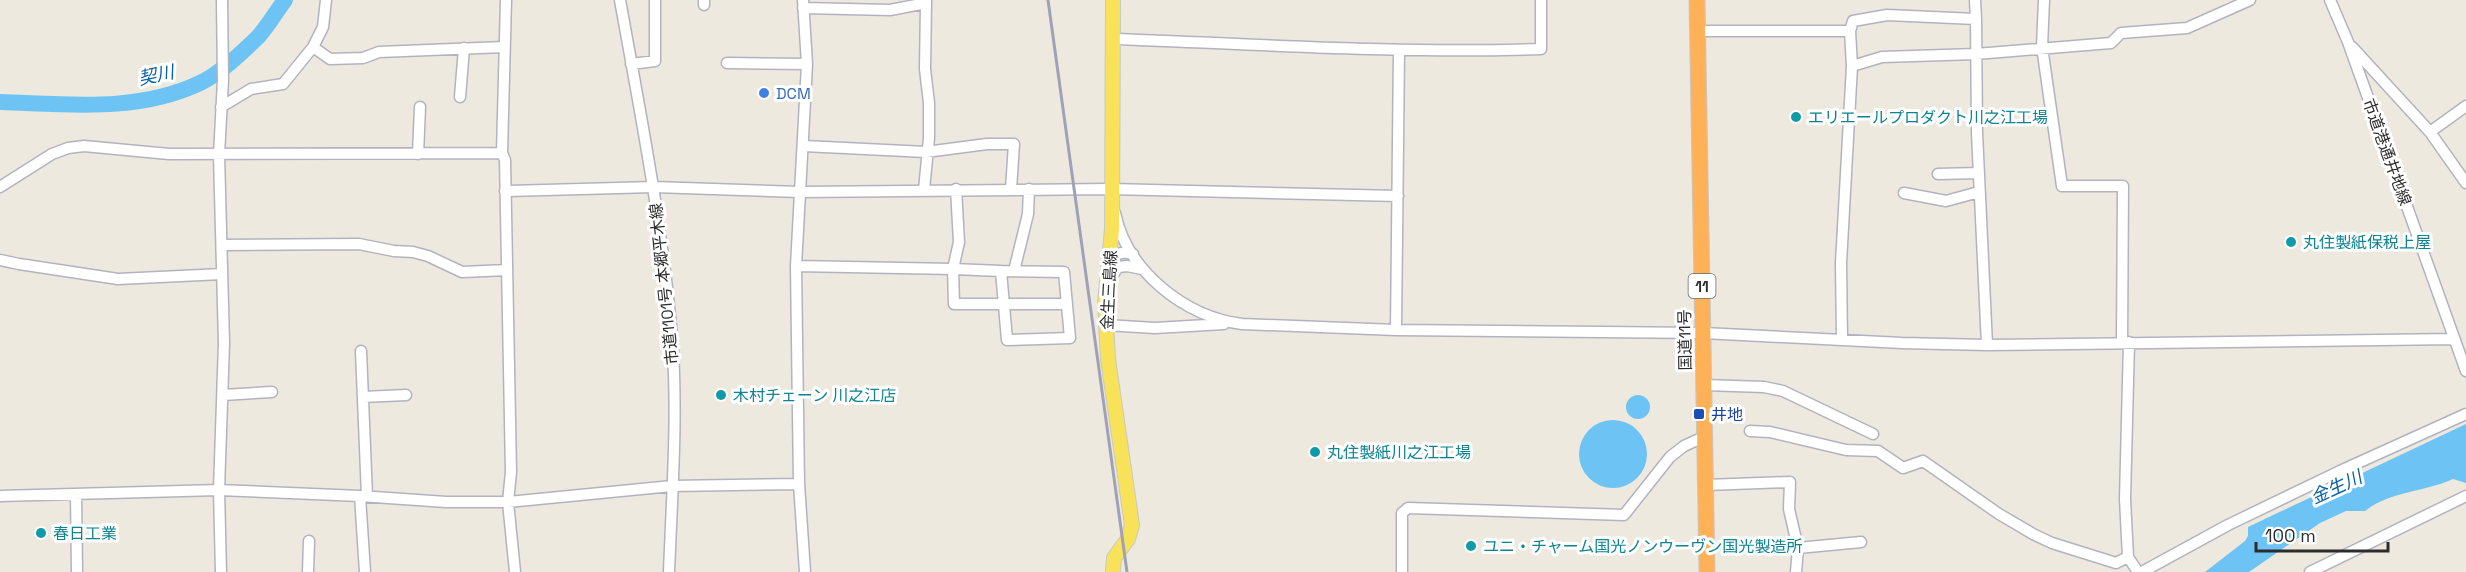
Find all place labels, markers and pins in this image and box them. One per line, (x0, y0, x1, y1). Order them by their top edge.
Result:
place label: DCM (776, 83, 811, 104)
marker: DCM (757, 86, 771, 100)
place label: エリエールプロダクト川之江工場 (1808, 107, 2048, 128)
marker: エリエールプロダクト川之江工場 (1789, 110, 1803, 124)
place label: 丸住製紙保税上屋 (2303, 232, 2431, 253)
marker: 丸住製紙保税上屋 (2284, 235, 2298, 249)
place label: 木村チェーン 川之江店 (733, 385, 896, 406)
marker: 木村チェーン 川之江店 (714, 388, 728, 402)
place label: 井地 (1711, 404, 1743, 425)
marker: 井地 (1692, 407, 1706, 421)
place label: 丸住製紙川之江工場 (1327, 442, 1471, 463)
marker: 丸住製紙川之江工場 (1308, 445, 1322, 459)
place label: 春日工業 (53, 523, 117, 544)
marker: 春日工業 (34, 526, 48, 540)
place label: ユニ・チャーム国光ノンウーヴン国光製造所 (1483, 536, 1802, 557)
marker: ユニ・チャーム国光ノンウーヴン国光製造所 (1464, 539, 1478, 553)

